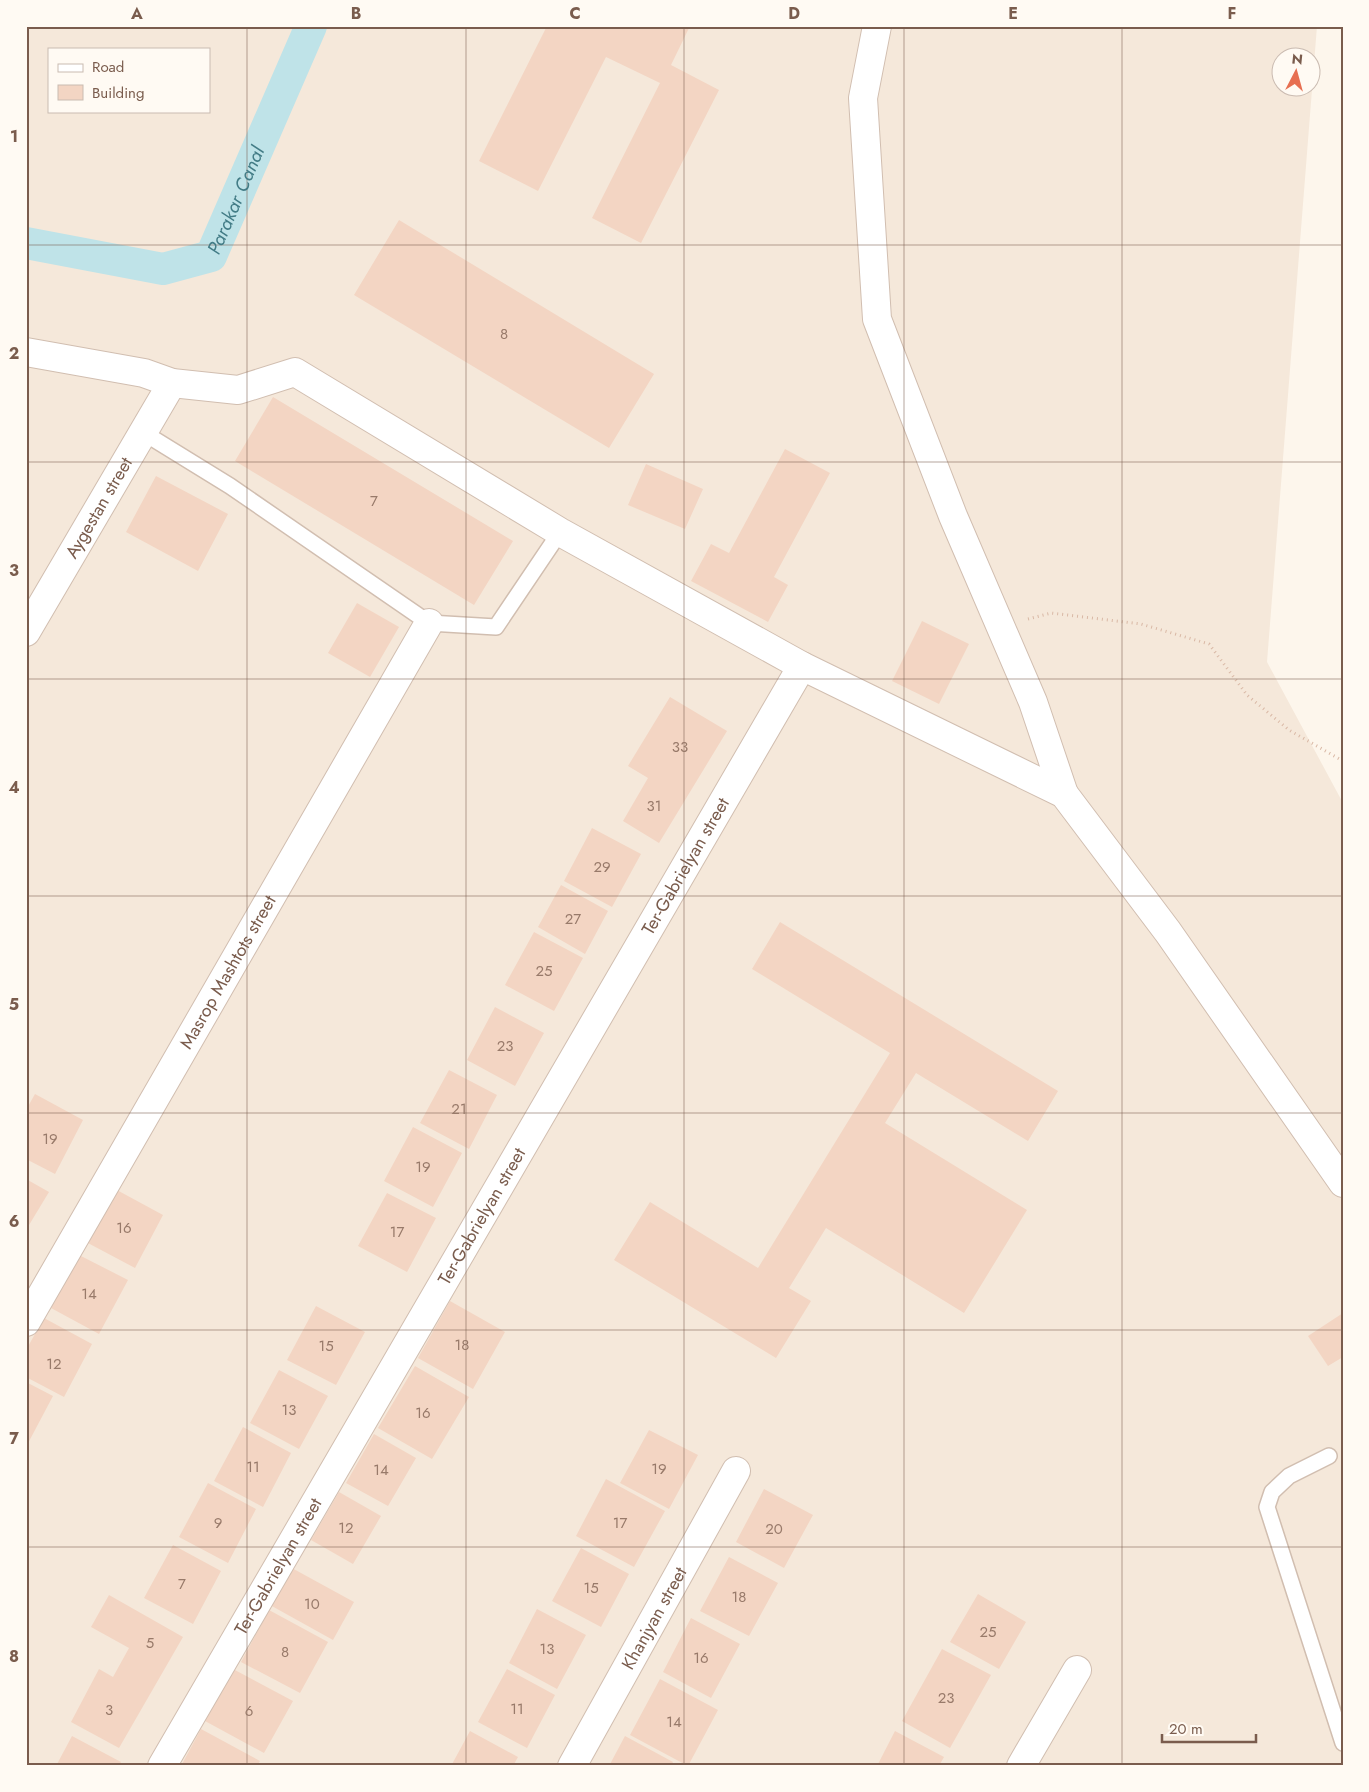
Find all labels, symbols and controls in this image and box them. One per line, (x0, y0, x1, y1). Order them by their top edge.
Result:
text: A (130, 2, 143, 25)
text: B (351, 2, 361, 25)
text: C (569, 2, 581, 25)
text: D (788, 2, 800, 25)
text: E (1008, 2, 1018, 25)
text: F (1228, 2, 1236, 25)
legend (48, 48, 210, 112)
north arrow (1272, 48, 1322, 98)
text: N (1291, 49, 1304, 70)
text: Road (92, 56, 124, 78)
text: Building (92, 82, 144, 104)
text: 1 (10, 125, 18, 148)
water label: Parakar Canal (200, 141, 271, 258)
house number: 8 (500, 323, 508, 345)
text: 2 (9, 342, 19, 365)
street label: Aygestan street (59, 452, 139, 563)
house number: 7 (370, 490, 378, 512)
text: 3 (9, 559, 19, 582)
house number: 33 (672, 736, 688, 758)
text: 4 (8, 776, 20, 799)
street label: Ter-Gabrielyan street (635, 792, 736, 940)
house number: 31 (647, 795, 661, 817)
house number: 29 (593, 856, 611, 878)
street label: Masrop Mashtots street (173, 890, 283, 1054)
house number: 27 (565, 908, 581, 930)
house number: 25 (536, 960, 553, 982)
text: 5 (9, 993, 19, 1016)
house number: 23 (497, 1035, 513, 1057)
house number: 21 (451, 1098, 467, 1120)
house number: 19 (42, 1128, 58, 1150)
street label: Ter-Gabrielyan street (432, 1142, 532, 1290)
house number: 19 (415, 1156, 431, 1178)
text: 6 (9, 1210, 19, 1233)
house number: 16 (116, 1217, 132, 1239)
house number: 17 (390, 1221, 404, 1243)
house number: 14 (81, 1283, 97, 1305)
house number: 18 (455, 1334, 469, 1356)
house number: 15 (318, 1335, 334, 1357)
house number: 12 (46, 1353, 62, 1375)
house number: 13 (282, 1399, 296, 1421)
house number: 16 (415, 1402, 431, 1424)
text: 7 (9, 1427, 19, 1450)
house number: 11 (246, 1456, 260, 1478)
house number: 19 (651, 1458, 667, 1480)
house number: 14 (373, 1459, 389, 1481)
street label: Ter-Gabrielyan street (228, 1492, 329, 1640)
house number: 9 (214, 1512, 222, 1534)
house number: 17 (613, 1512, 627, 1534)
house number: 12 (338, 1517, 354, 1539)
house number: 20 (765, 1518, 783, 1540)
street label: Khanjyan street (615, 1562, 694, 1674)
house number: 7 (178, 1573, 186, 1595)
house number: 15 (583, 1577, 599, 1599)
house number: 18 (732, 1586, 746, 1608)
house number: 10 (304, 1593, 320, 1615)
house number: 25 (980, 1621, 997, 1643)
house number: 5 (146, 1632, 154, 1654)
house number: 13 (540, 1638, 554, 1660)
house number: 8 (281, 1641, 289, 1663)
text: 8 (9, 1645, 19, 1668)
house number: 16 (693, 1647, 709, 1669)
house number: 23 (938, 1687, 954, 1709)
house number: 11 (510, 1698, 524, 1720)
house number: 3 (105, 1699, 113, 1721)
house number: 6 (245, 1700, 253, 1722)
house number: 14 (666, 1711, 682, 1733)
scale bar (1162, 1712, 1255, 1744)
text: 20 m (1169, 1718, 1203, 1740)

